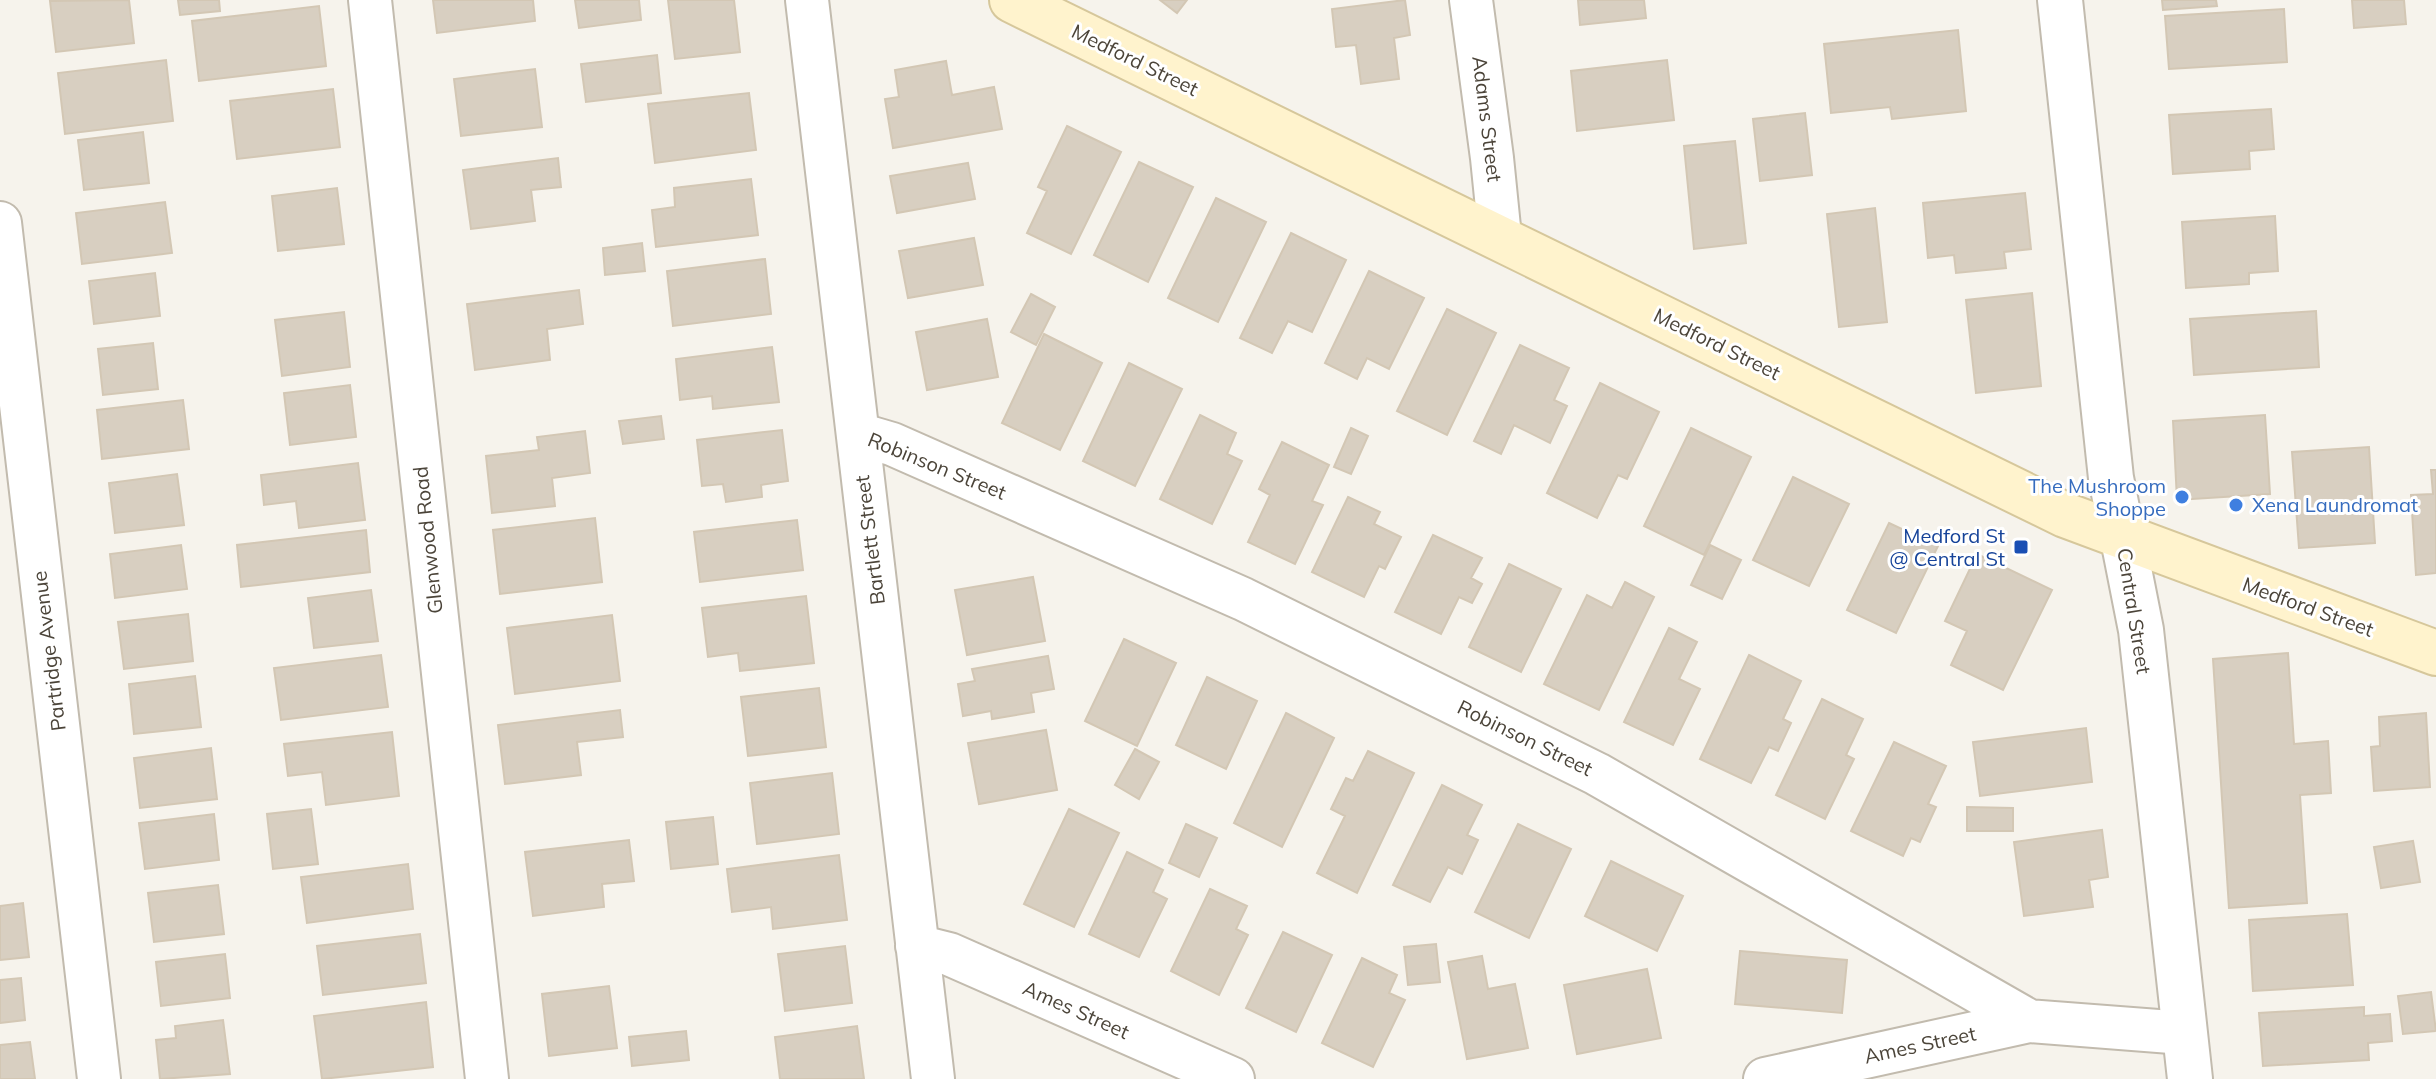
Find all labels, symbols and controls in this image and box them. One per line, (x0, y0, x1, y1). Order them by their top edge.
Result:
street label: Medford Street (1068, 18, 1203, 101)
street label: Adams Street (1467, 55, 1508, 183)
street label: Medford Street (1650, 302, 1785, 385)
street label: Robinson Street (864, 426, 1010, 505)
street label: Glenwood Road (407, 465, 448, 615)
place label: The Mushroom Shoppe (2028, 473, 2166, 521)
street label: Bartlett Street (849, 474, 890, 606)
marker: The Mushroom Shoppe (2173, 488, 2191, 506)
place label: Xena Laundromat (2252, 492, 2418, 517)
marker: Xena Laundromat (2227, 496, 2245, 514)
place label: Medford St @ Central St (1889, 523, 2005, 571)
marker: Medford St @ Central St (2012, 538, 2030, 556)
street label: Central Street (2112, 546, 2157, 676)
street label: Partridge Avenue (26, 570, 71, 733)
street label: Medford Street (2239, 571, 2377, 642)
street label: Robinson Street (1454, 694, 1597, 781)
street label: Ames Street (1019, 975, 1133, 1044)
street label: Ames Street (1862, 1020, 1978, 1069)

